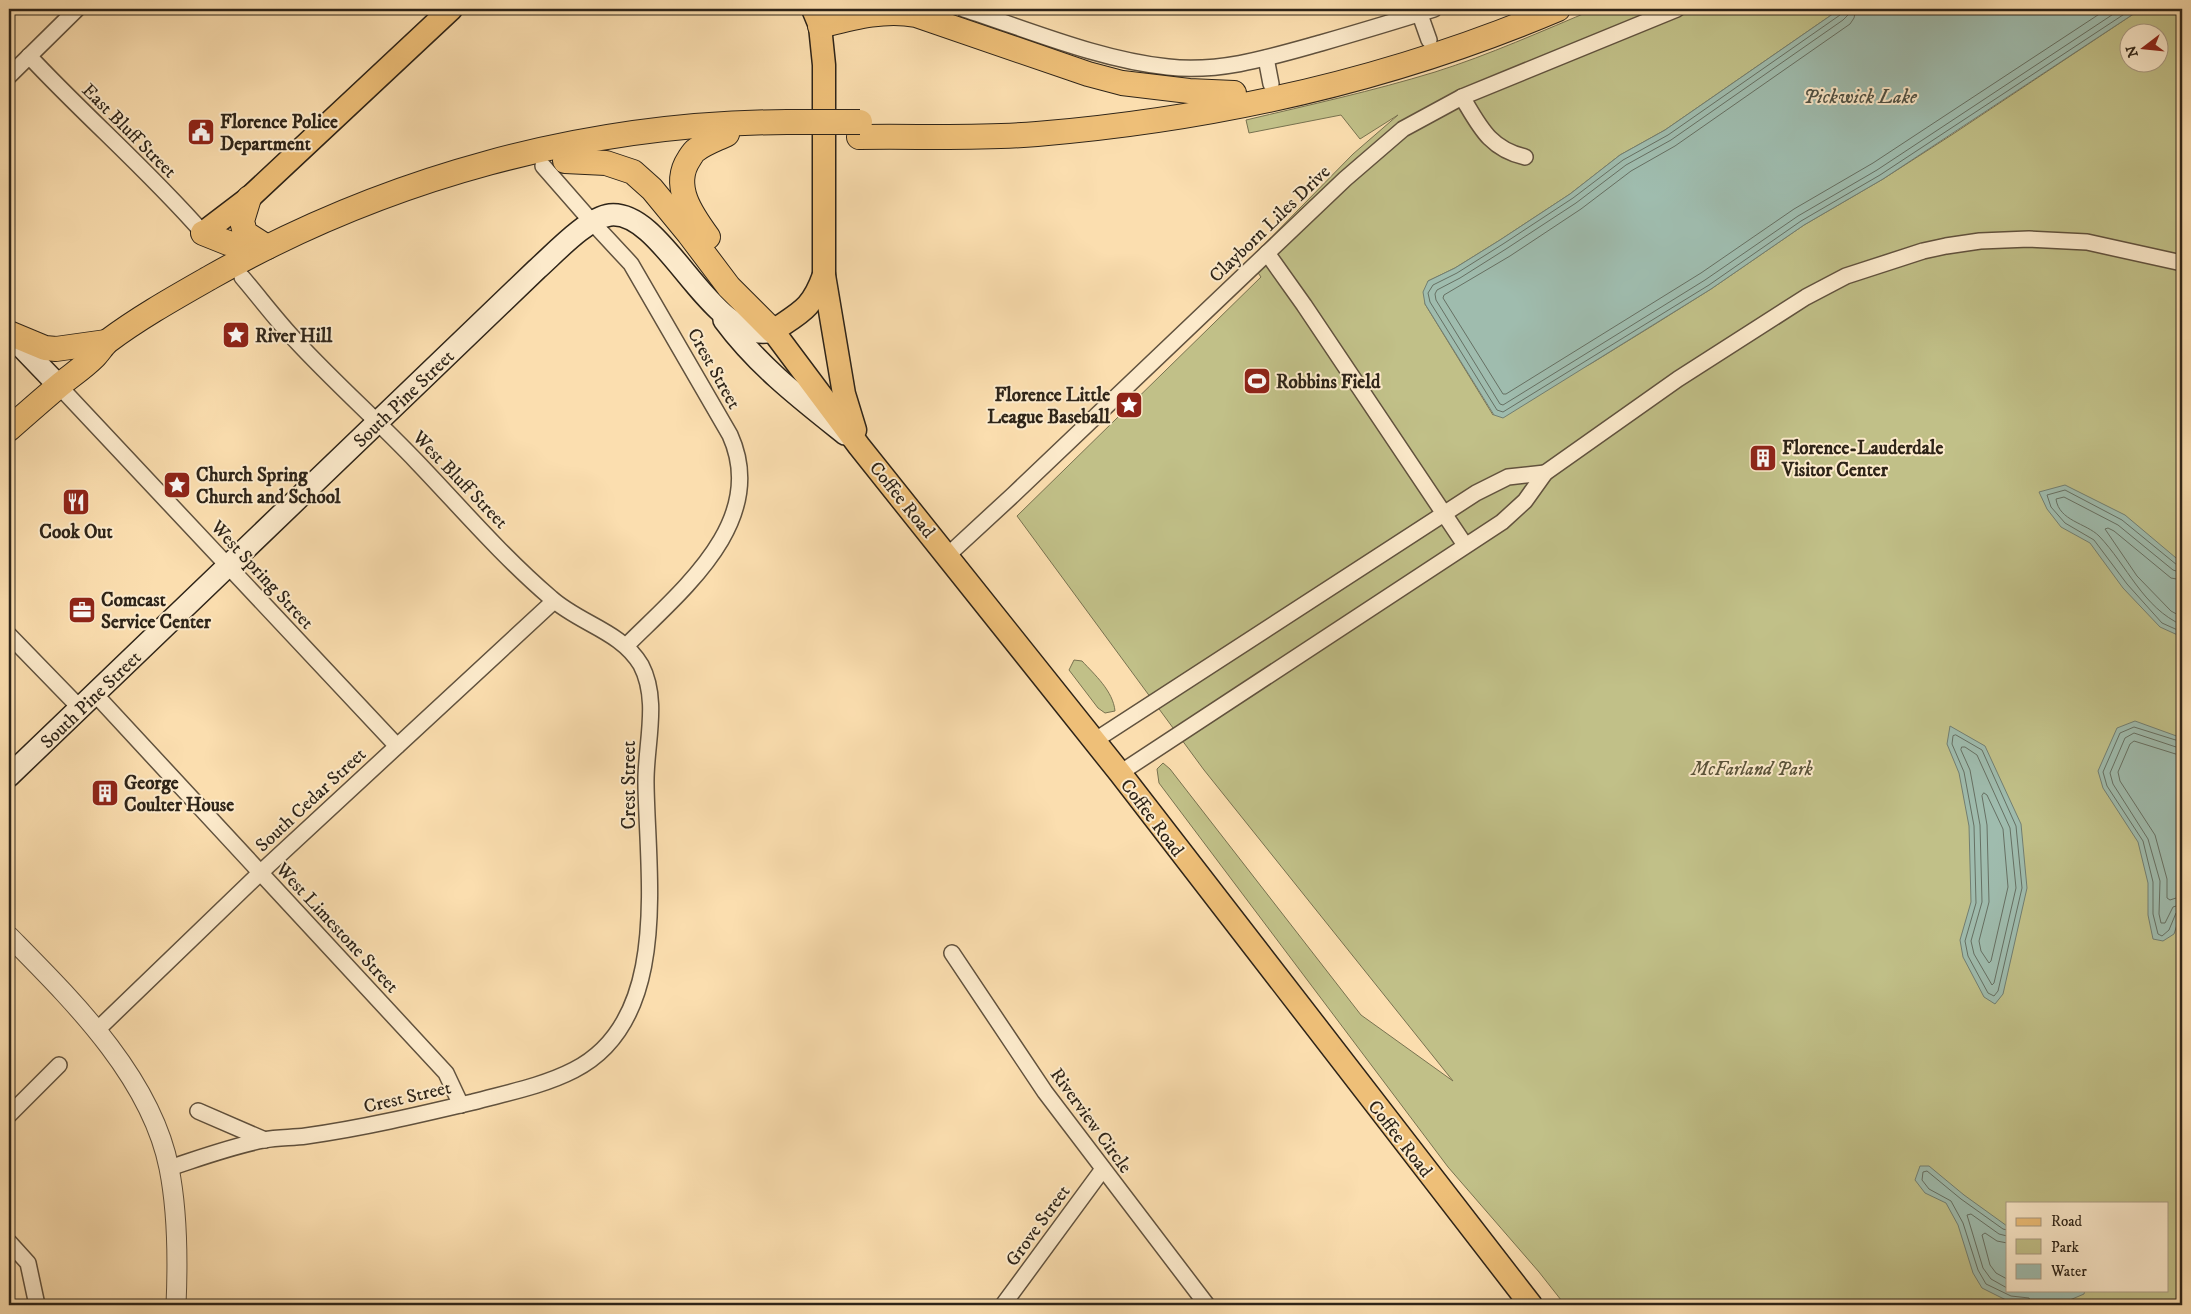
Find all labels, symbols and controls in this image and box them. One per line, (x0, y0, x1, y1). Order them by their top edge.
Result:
north arrow (2118, 22, 2168, 72)
text: N (2122, 43, 2143, 59)
street label: East Bluff Street (77, 79, 181, 183)
water label: Pickwick Lake (1803, 85, 1918, 110)
place label: Florence Police Department (220, 111, 338, 156)
public building icon: Florence Police Department (186, 117, 216, 147)
street label: Clayborn Liles Drive (1205, 160, 1335, 288)
place icon: River Hill (221, 320, 251, 350)
street label: Crest Street (682, 324, 745, 413)
place label: River Hill (255, 325, 332, 348)
street label: South Pine Street (349, 345, 459, 453)
sports icon: Robbins Field (1242, 366, 1272, 396)
place label: Robbins Field (1276, 371, 1381, 394)
place label: Florence Little League Baseball (987, 384, 1110, 429)
place icon: Florence Little League Baseball (1114, 390, 1144, 420)
street label: West Bluff Street (407, 426, 512, 534)
place label: Florence-Lauderdale Visitor Center (1781, 437, 1944, 482)
building icon: Florence-Lauderdale Visitor Center (1748, 443, 1778, 473)
street label: Coffee Road (864, 457, 940, 543)
place label: Church Spring Church and School (196, 464, 341, 509)
place icon: Church Spring Church and School (162, 470, 192, 500)
restaurant icon: Cook Out (61, 487, 91, 517)
street label: West Spring Street (205, 515, 318, 634)
place label: Cook Out (39, 521, 114, 544)
place label: Comcast Service Center (101, 589, 212, 634)
office icon: Comcast Service Center (67, 595, 97, 625)
street label: South Pine Street (36, 646, 146, 754)
street label: Crest Street (618, 741, 641, 829)
street label: South Cedar Street (251, 743, 371, 857)
park label: McFarland Park (1689, 758, 1813, 781)
place label: George Coulter House (124, 772, 234, 817)
street label: Coffee Road (1115, 774, 1189, 862)
building icon: George Coulter House (90, 778, 120, 808)
street label: West Limestone Street (270, 857, 403, 998)
street label: Riverview Circle (1045, 1064, 1137, 1178)
street label: Crest Street (361, 1076, 453, 1119)
street label: Coffee Road (1363, 1096, 1437, 1183)
street label: Grove Street (1001, 1181, 1075, 1271)
legend (2006, 1202, 2168, 1292)
text: Road (2051, 1212, 2083, 1231)
text: Park (2051, 1238, 2080, 1257)
text: Water (2050, 1262, 2087, 1281)

